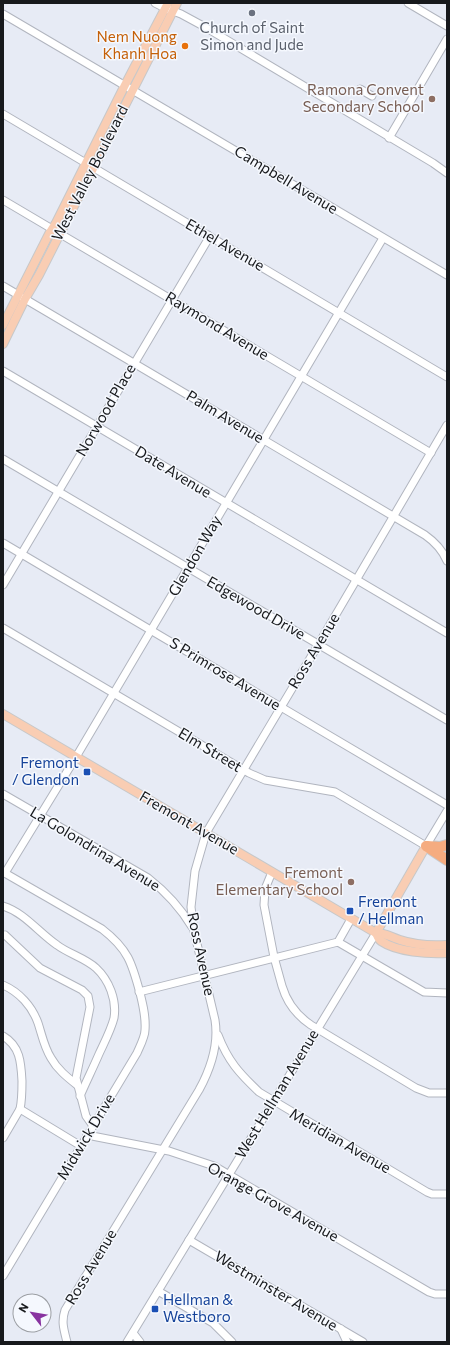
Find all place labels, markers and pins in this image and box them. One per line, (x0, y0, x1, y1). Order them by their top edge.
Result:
marker: Church of Saint Simon and Jude (247, 8, 257, 18)
place label: Church of Saint Simon and Jude (200, 18, 304, 53)
place label: Nem Nuong Khanh Hoa (96, 27, 177, 62)
marker: Nem Nuong Khanh Hoa (180, 41, 190, 51)
place label: Ramona Convent Secondary School (303, 80, 424, 115)
marker: Ramona Convent Secondary School (427, 94, 437, 104)
place label: Fremont / Glendon (12, 753, 79, 788)
marker: Fremont / Glendon (82, 767, 92, 777)
place label: Fremont Elementary School (216, 863, 343, 898)
marker: Fremont Elementary School (346, 877, 356, 887)
place label: Fremont / Hellman (358, 892, 424, 927)
marker: Fremont / Hellman (345, 906, 355, 916)
place label: Hellman & Westboro (163, 1290, 233, 1325)
marker: Hellman & Westboro (150, 1304, 160, 1314)

